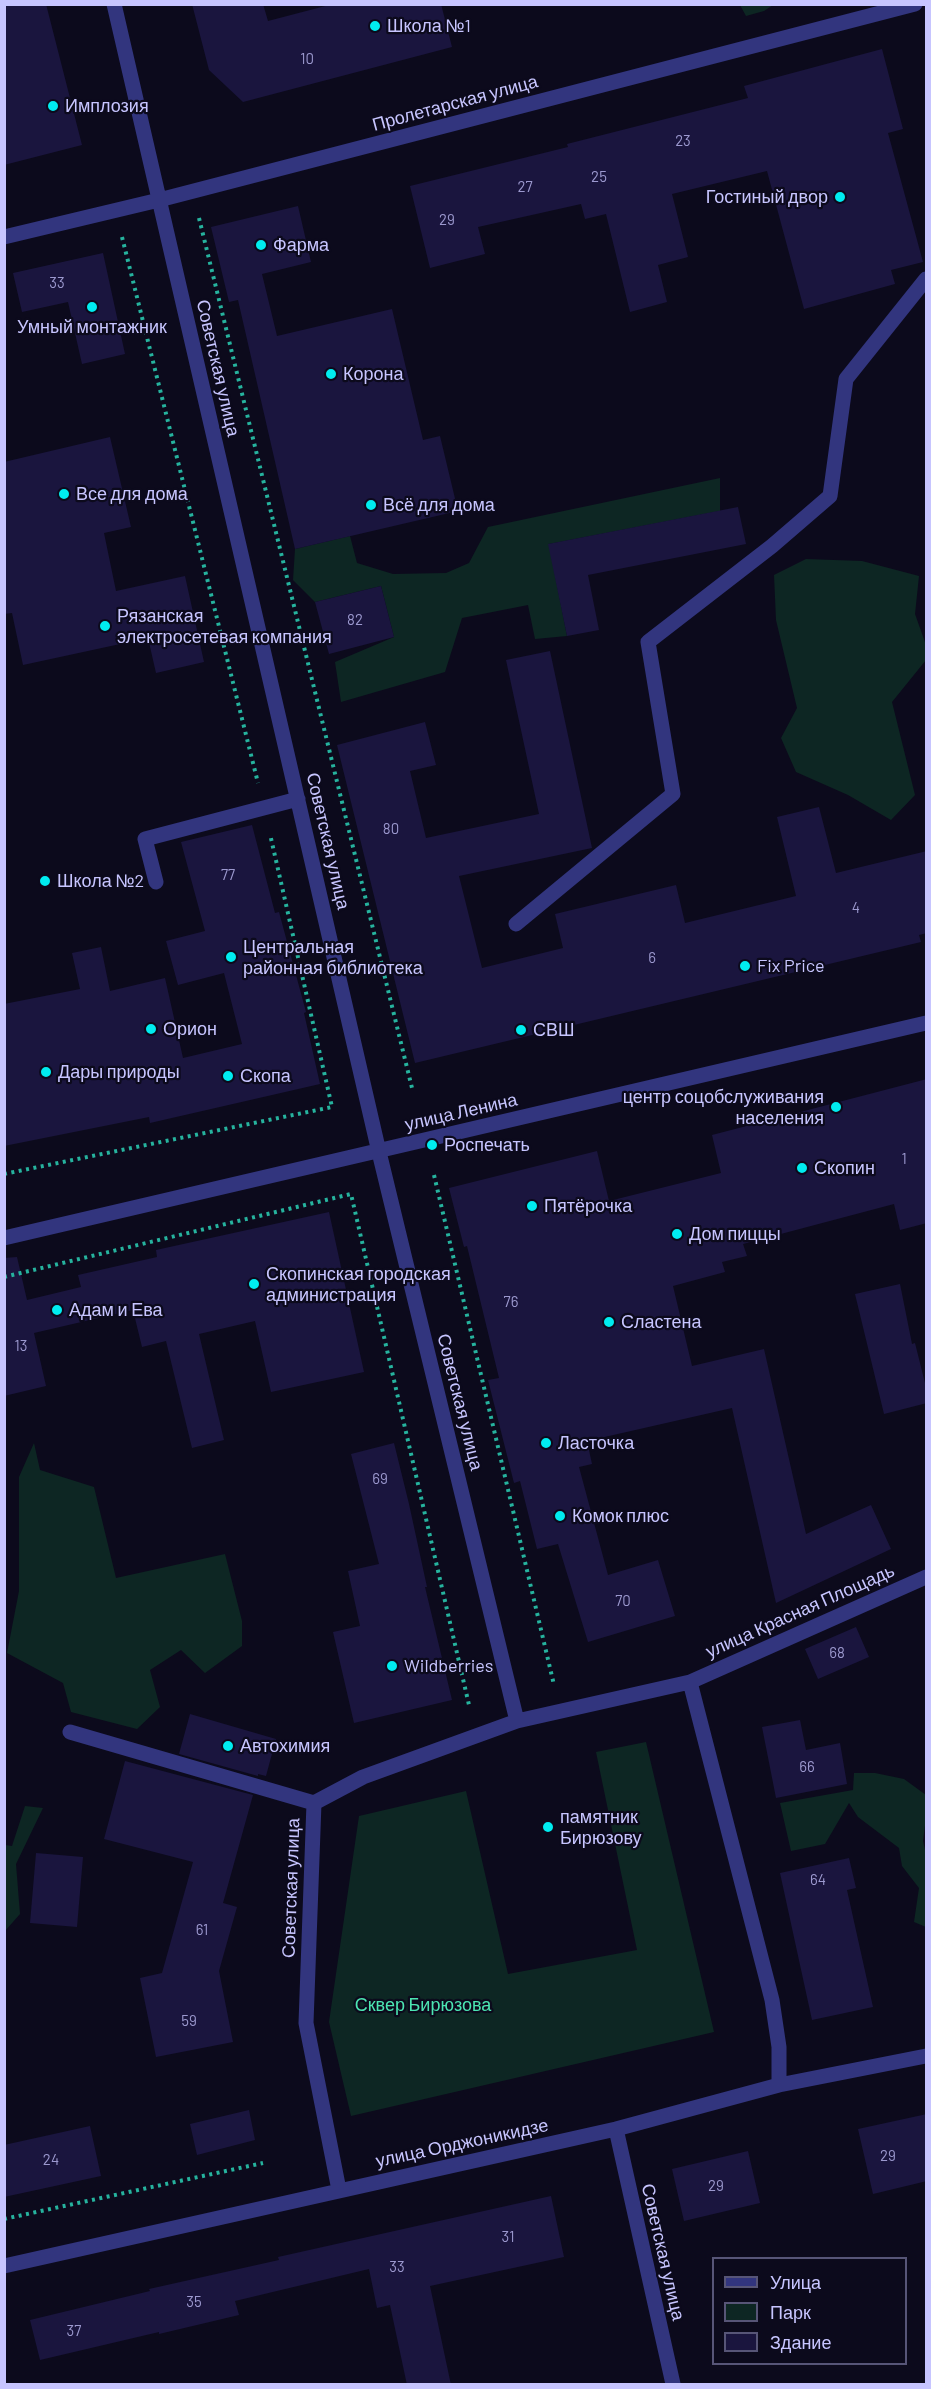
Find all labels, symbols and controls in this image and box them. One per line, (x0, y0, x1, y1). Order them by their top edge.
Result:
place label: Школа №1 (387, 15, 471, 37)
marker: Школа №1 (368, 19, 382, 33)
house number: 10 (300, 50, 314, 68)
street label: Пролетарская улица (370, 70, 540, 136)
place label: Имплозия (65, 95, 149, 117)
marker: Имплозия (46, 99, 60, 113)
house number: 23 (675, 132, 691, 150)
house number: 25 (591, 168, 607, 186)
house number: 27 (517, 178, 533, 196)
place label: Гостиный двор (706, 186, 828, 208)
marker: Гостиный двор (833, 190, 847, 204)
house number: 29 (439, 211, 455, 229)
place label: Фарма (273, 234, 329, 256)
marker: Фарма (254, 238, 268, 252)
house number: 33 (49, 274, 65, 292)
street label: Советская улица (192, 297, 244, 439)
marker: Умный монтажник (85, 300, 99, 314)
place label: Умный монтажник (17, 316, 167, 338)
place label: Корона (343, 363, 403, 385)
marker: Корона (324, 367, 338, 381)
place label: Все для дома (76, 483, 188, 505)
marker: Все для дома (57, 487, 71, 501)
place label: Всё для дома (383, 494, 495, 516)
marker: Всё для дома (364, 498, 378, 512)
place label: Рязанская электросетевая компания (117, 605, 332, 648)
house number: 82 (347, 611, 363, 629)
marker: Рязанская электросетевая компания (98, 619, 112, 633)
street label: Советская улица (302, 770, 354, 912)
house number: 80 (383, 820, 399, 838)
house number: 77 (221, 866, 235, 884)
place label: Школа №2 (57, 870, 144, 892)
marker: Школа №2 (38, 874, 52, 888)
house number: 4 (852, 899, 860, 917)
place label: Центральная районная библиотека (243, 936, 423, 978)
house number: 6 (648, 949, 656, 967)
marker: Центральная районная библиотека (224, 950, 238, 964)
place label: Fix Price (757, 955, 825, 977)
marker: Fix Price (738, 959, 752, 973)
place label: Орион (163, 1018, 217, 1040)
place label: СВШ (533, 1019, 575, 1041)
marker: Орион (144, 1022, 158, 1036)
marker: СВШ (514, 1023, 528, 1037)
place label: Дары природы (58, 1061, 180, 1083)
marker: Дары природы (39, 1065, 53, 1079)
place label: Скопа (240, 1065, 291, 1087)
marker: Скопа (221, 1069, 235, 1083)
place label: центр соцобслуживания населения (623, 1086, 824, 1128)
street label: улица Ленина (403, 1089, 519, 1135)
marker: центр соцобслуживания населения (829, 1100, 843, 1114)
place label: Роспечать (444, 1134, 530, 1156)
marker: Роспечать (425, 1138, 439, 1152)
house number: 1 (901, 1150, 907, 1168)
place label: Скопин (814, 1157, 875, 1179)
marker: Скопин (795, 1161, 809, 1175)
place label: Пятёрочка (544, 1195, 632, 1217)
marker: Пятёрочка (525, 1199, 539, 1213)
place label: Дом пиццы (689, 1223, 781, 1245)
marker: Дом пиццы (670, 1227, 684, 1241)
place label: Скопинская городская администрация (266, 1263, 451, 1306)
marker: Скопинская городская администрация (247, 1277, 261, 1291)
house number: 76 (504, 1293, 518, 1311)
place label: Адам и Ева (69, 1299, 163, 1321)
marker: Адам и Ева (50, 1303, 64, 1317)
place label: Сластена (621, 1311, 702, 1333)
marker: Сластена (602, 1315, 616, 1329)
street label: Советская улица (433, 1331, 487, 1473)
house number: 13 (15, 1337, 27, 1355)
place label: Ласточка (558, 1432, 634, 1454)
marker: Ласточка (539, 1436, 553, 1450)
house number: 69 (372, 1470, 388, 1488)
place label: Комок плюс (572, 1505, 669, 1527)
marker: Комок плюс (553, 1509, 567, 1523)
street label: улица Красная Площадь (702, 1560, 898, 1662)
house number: 70 (615, 1592, 631, 1610)
house number: 68 (829, 1644, 845, 1662)
place label: Wildberries (404, 1655, 493, 1677)
marker: Wildberries (385, 1659, 399, 1673)
place label: Автохимия (240, 1735, 330, 1757)
marker: Автохимия (221, 1739, 235, 1753)
house number: 66 (799, 1758, 815, 1776)
place label: памятник Бирюзову (560, 1806, 642, 1848)
street label: Советская улица (278, 1818, 304, 1958)
marker: памятник Бирюзову (541, 1820, 555, 1834)
house number: 64 (810, 1871, 826, 1889)
house number: 61 (196, 1921, 208, 1939)
park label: Сквер Бирюзова (355, 1994, 491, 2016)
house number: 59 (181, 2012, 197, 2030)
street label: улица Орджоникидзе (374, 2114, 550, 2172)
house number: 29 (880, 2147, 896, 2165)
house number: 24 (43, 2151, 59, 2169)
house number: 29 (708, 2177, 724, 2195)
street label: Советская улица (637, 2181, 689, 2323)
house number: 31 (502, 2228, 514, 2246)
legend (712, 2257, 907, 2365)
house number: 33 (389, 2258, 405, 2276)
text: Улица (770, 2271, 821, 2293)
house number: 35 (186, 2293, 202, 2311)
text: Парк (770, 2301, 811, 2323)
house number: 37 (67, 2322, 81, 2340)
text: Здание (770, 2331, 831, 2353)

